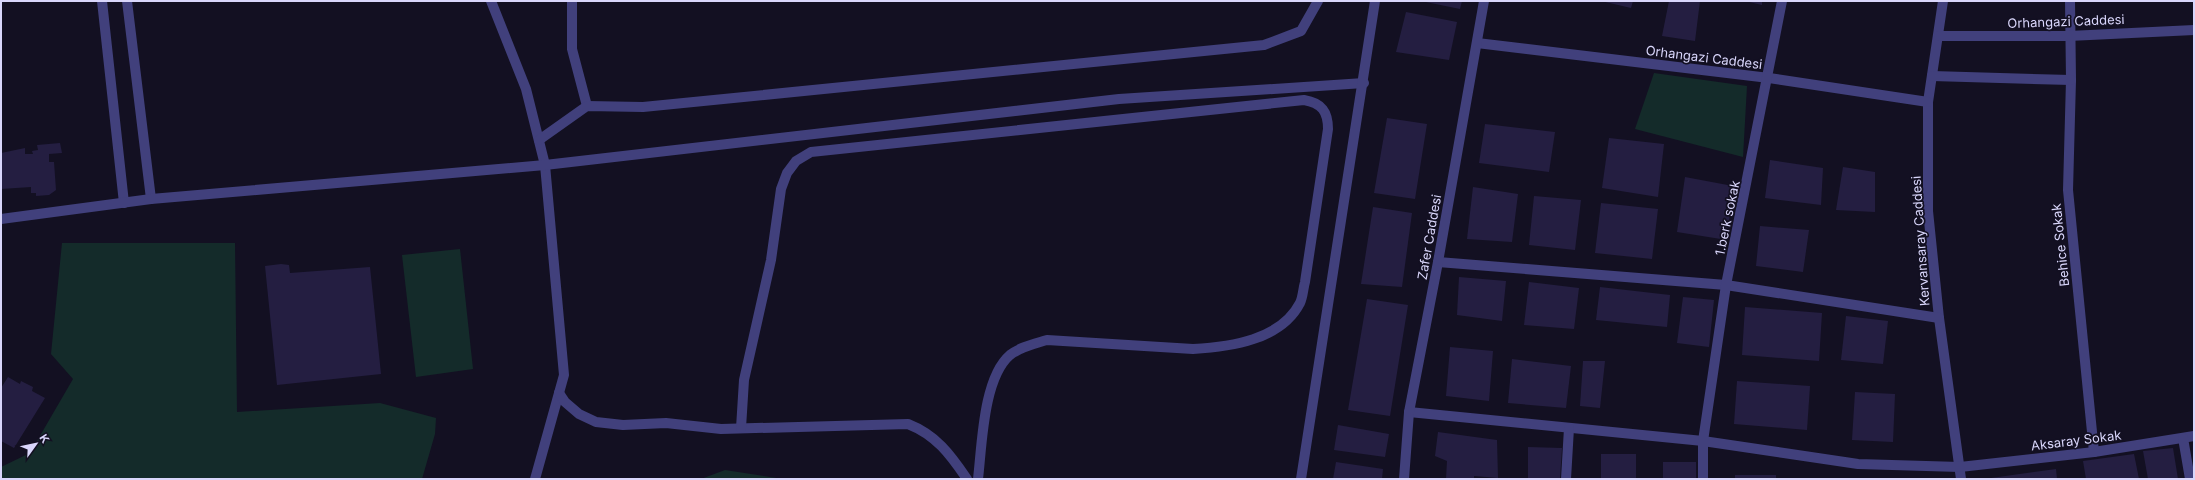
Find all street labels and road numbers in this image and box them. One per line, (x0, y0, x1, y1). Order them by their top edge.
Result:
street label: Orhangazi Caddesi (2007, 11, 2125, 31)
street label: Orhangazi Caddesi (1645, 42, 1763, 72)
street label: Kervansaray Caddesi (1907, 175, 1933, 307)
street label: 1.berk sokak (1711, 179, 1743, 257)
street label: Zafer Caddesi (1414, 193, 1444, 281)
street label: Behice Sokak (2048, 203, 2072, 287)
street label: Aksaray Sokak (2030, 427, 2122, 453)

